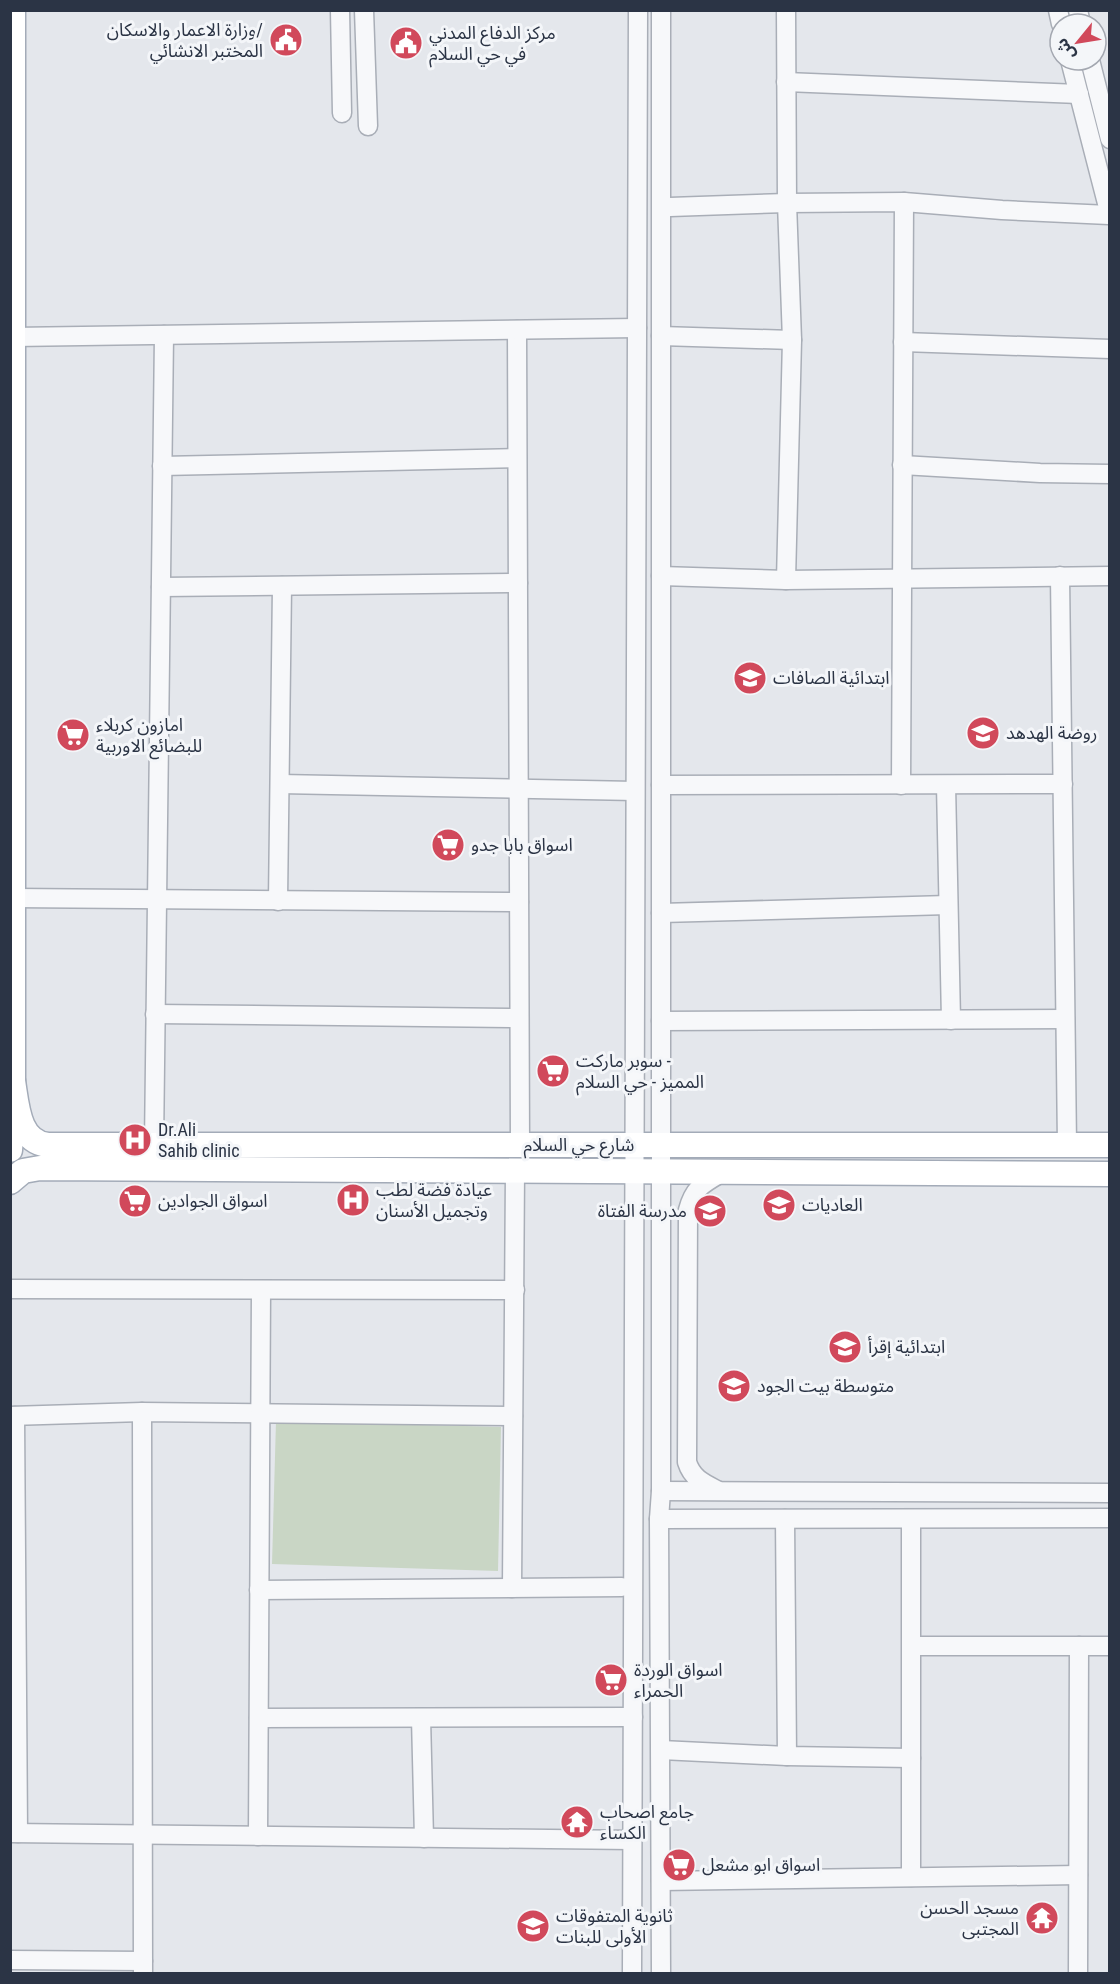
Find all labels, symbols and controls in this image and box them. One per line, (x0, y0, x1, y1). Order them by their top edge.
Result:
north arrow (1048, 12, 1108, 72)
place label: وزارة الاعمار والاسكان/ المختبر الانشائي (107, 19, 263, 64)
public building icon: وزارة الاعمار والاسكان/ المختبر الانشائي (268, 22, 304, 58)
place label: مركز الدفاع المدني في حي السلام (429, 22, 556, 68)
public building icon: مركز الدفاع المدني في حي السلام (388, 25, 424, 61)
text: ش (1052, 35, 1079, 63)
school or university icon: ابتدائية الصافات (732, 660, 768, 696)
place label: ابتدائية الصافات (773, 667, 890, 688)
place label: امازون كربلاء للبضائع الاوربية (96, 714, 202, 760)
school or university icon: روضة الهدهد (965, 715, 1001, 751)
supermarket icon: امازون كربلاء للبضائع الاوربية (55, 717, 91, 753)
place label: روضة الهدهد (1006, 722, 1097, 744)
supermarket icon: اسواق بابا جدو (430, 827, 466, 863)
place label: اسواق بابا جدو (471, 834, 573, 856)
place label: سوبر ماركت - المميز - حي السلام (576, 1050, 704, 1096)
supermarket icon: سوبر ماركت - المميز - حي السلام (535, 1053, 571, 1089)
place label: Dr.Ali Sahib clinic (158, 1119, 240, 1161)
hospital icon: Dr.Ali Sahib clinic (117, 1122, 153, 1158)
street label: شارع حي السلام (524, 1134, 634, 1159)
place label: عيادة فضة لطب وتجميل الأسنان (376, 1179, 492, 1222)
hospital icon: عيادة فضة لطب وتجميل الأسنان (335, 1182, 371, 1218)
supermarket icon: اسواق الجوادين (117, 1183, 153, 1219)
school or university icon: العاديات (761, 1187, 797, 1223)
place label: اسواق الجوادين (158, 1190, 268, 1212)
school or university icon: مدرسة الفتاة (692, 1193, 728, 1229)
place label: العاديات (802, 1194, 863, 1215)
place label: مدرسة الفتاة (598, 1200, 687, 1222)
school or university icon: ابتدائية إقرأ (827, 1329, 863, 1365)
place label: ابتدائية إقرأ (868, 1336, 945, 1359)
school or university icon: متوسطة بيت الجود (716, 1368, 752, 1404)
place label: متوسطة بيت الجود (757, 1375, 894, 1397)
place label: اسواق الوردة الحمراء (634, 1659, 723, 1702)
supermarket icon: اسواق الوردة الحمراء (593, 1662, 629, 1698)
place label: جامع اصحاب الكساء (600, 1801, 694, 1843)
temple icon: جامع اصحاب الكساء (559, 1804, 595, 1840)
supermarket icon: اسواق ابو مشعل (661, 1847, 697, 1883)
place label: اسواق ابو مشعل (702, 1854, 820, 1876)
place label: مسجد الحسن المجتبى (920, 1897, 1019, 1940)
temple icon: مسجد الحسن المجتبى (1024, 1900, 1060, 1936)
place label: ثانوية المتفوقات الأولى للبنات (556, 1905, 673, 1948)
school or university icon: ثانوية المتفوقات الأولى للبنات (515, 1908, 551, 1944)

